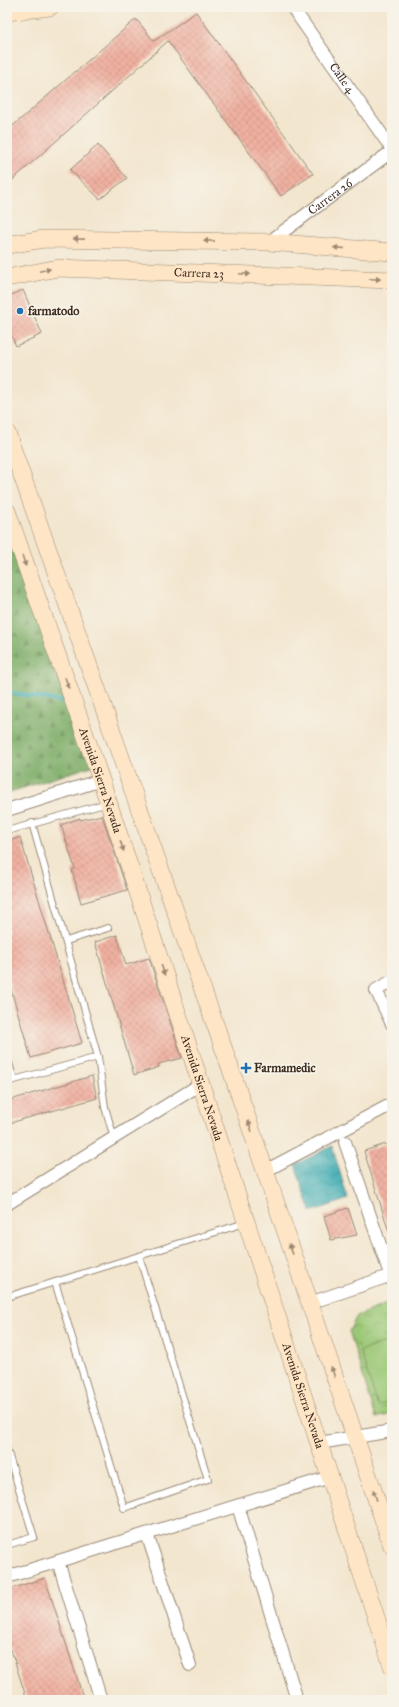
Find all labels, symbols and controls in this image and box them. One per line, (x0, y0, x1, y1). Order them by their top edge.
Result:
street label: Calle 4 (327, 60, 358, 96)
street label: Carrera 26 (305, 175, 356, 218)
one-way arrow (72, 236, 85, 242)
one-way arrow (202, 238, 215, 244)
one-way arrow (333, 244, 345, 251)
street label: Carrera 23 (174, 265, 224, 281)
one-way arrow (39, 267, 51, 273)
one-way arrow (239, 271, 251, 278)
one-way arrow (369, 276, 382, 282)
place label: farmatodo (27, 304, 79, 318)
marker: farmatodo (15, 306, 25, 316)
one-way arrow (22, 555, 28, 567)
one-way arrow (64, 678, 70, 690)
street label: Avenida Sierra Nevada (76, 725, 125, 836)
one-way arrow (120, 841, 126, 853)
one-way arrow (160, 964, 166, 976)
street label: Avenida Sierra Nevada (178, 1032, 226, 1143)
place label: Farmamedic (254, 1061, 316, 1075)
marker: Farmamedic (241, 1063, 251, 1073)
one-way arrow (247, 1120, 253, 1132)
one-way arrow (288, 1243, 294, 1255)
street label: Avenida Sierra Nevada (279, 1340, 327, 1451)
one-way arrow (330, 1366, 336, 1378)
one-way arrow (372, 1489, 378, 1501)

